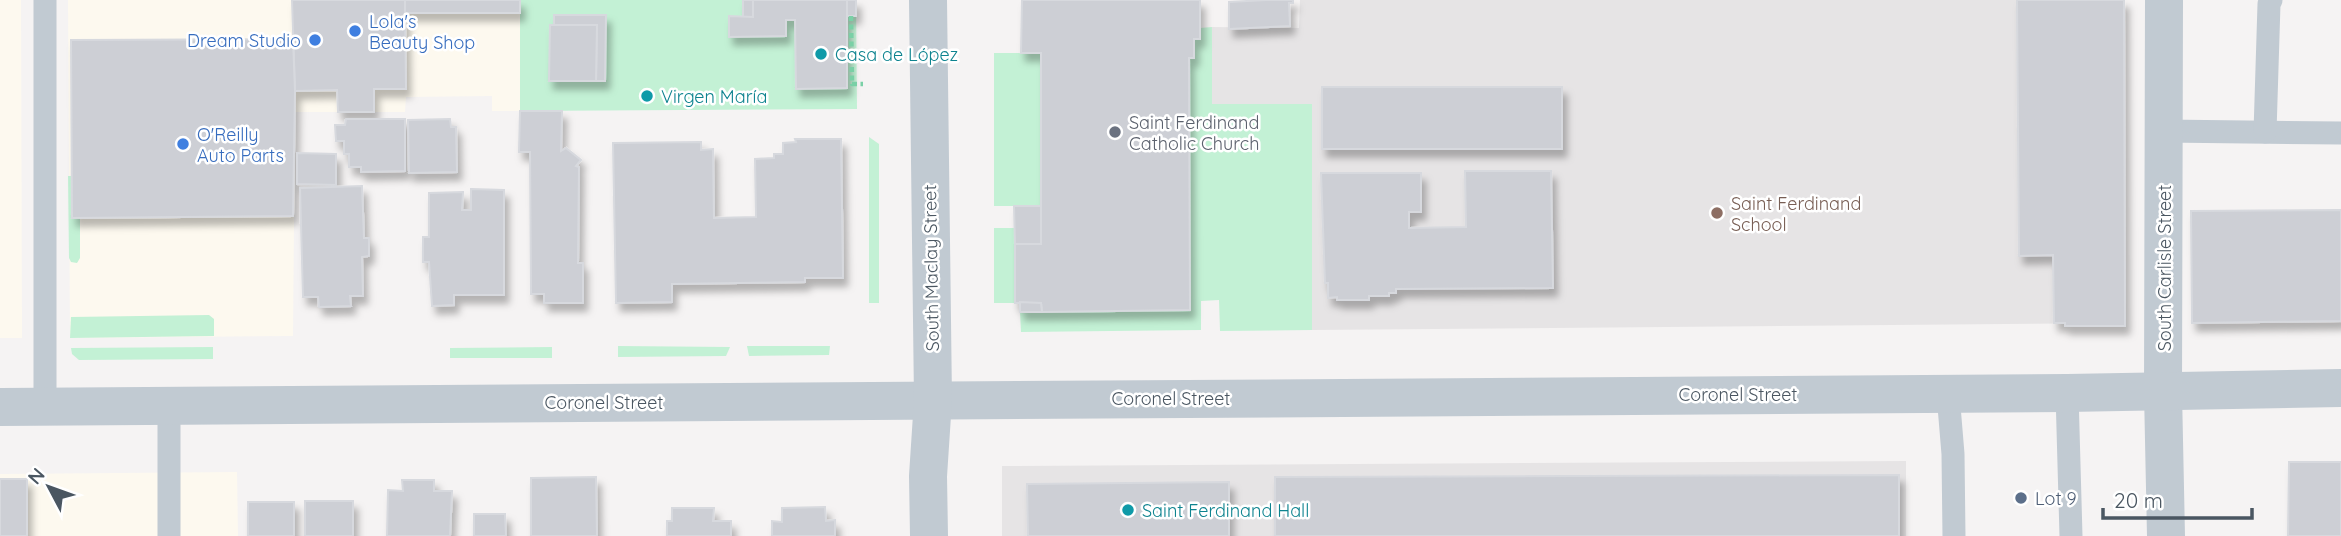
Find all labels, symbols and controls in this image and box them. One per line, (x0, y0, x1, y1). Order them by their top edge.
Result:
place label: Lola's Beauty Shop (369, 10, 475, 54)
marker: Lola's Beauty Shop (347, 23, 363, 39)
place label: Dream Studio (187, 29, 301, 52)
marker: Dream Studio (307, 32, 323, 48)
place label: Casa de López (835, 43, 958, 66)
marker: Casa de López (813, 46, 829, 62)
place label: Virgen María (661, 85, 767, 108)
marker: Virgen María (639, 88, 655, 104)
place label: Saint Ferdinand Catholic Church (1129, 111, 1259, 155)
place label: O'Reilly Auto Parts (197, 123, 284, 167)
marker: Saint Ferdinand Catholic Church (1107, 124, 1123, 140)
marker: O'Reilly Auto Parts (175, 136, 191, 152)
street label: South Maclay Street (918, 184, 944, 352)
street label: South Carlisle Street (2153, 185, 2176, 351)
place label: Saint Ferdinand School (1731, 192, 1861, 236)
marker: Saint Ferdinand School (1709, 205, 1725, 221)
street label: Coronel Street (1679, 383, 1797, 406)
street label: Coronel Street (1112, 387, 1230, 410)
street label: Coronel Street (545, 391, 663, 414)
north arrow (14, 452, 84, 522)
text: N (23, 463, 50, 489)
scale bar (2103, 476, 2252, 520)
place label: Lot 9 (2035, 487, 2077, 510)
text: 20 m (2114, 487, 2163, 513)
marker: Lot 9 (2013, 490, 2029, 506)
place label: Saint Ferdinand Hall (1142, 499, 1309, 522)
marker: Saint Ferdinand Hall (1120, 502, 1136, 518)

